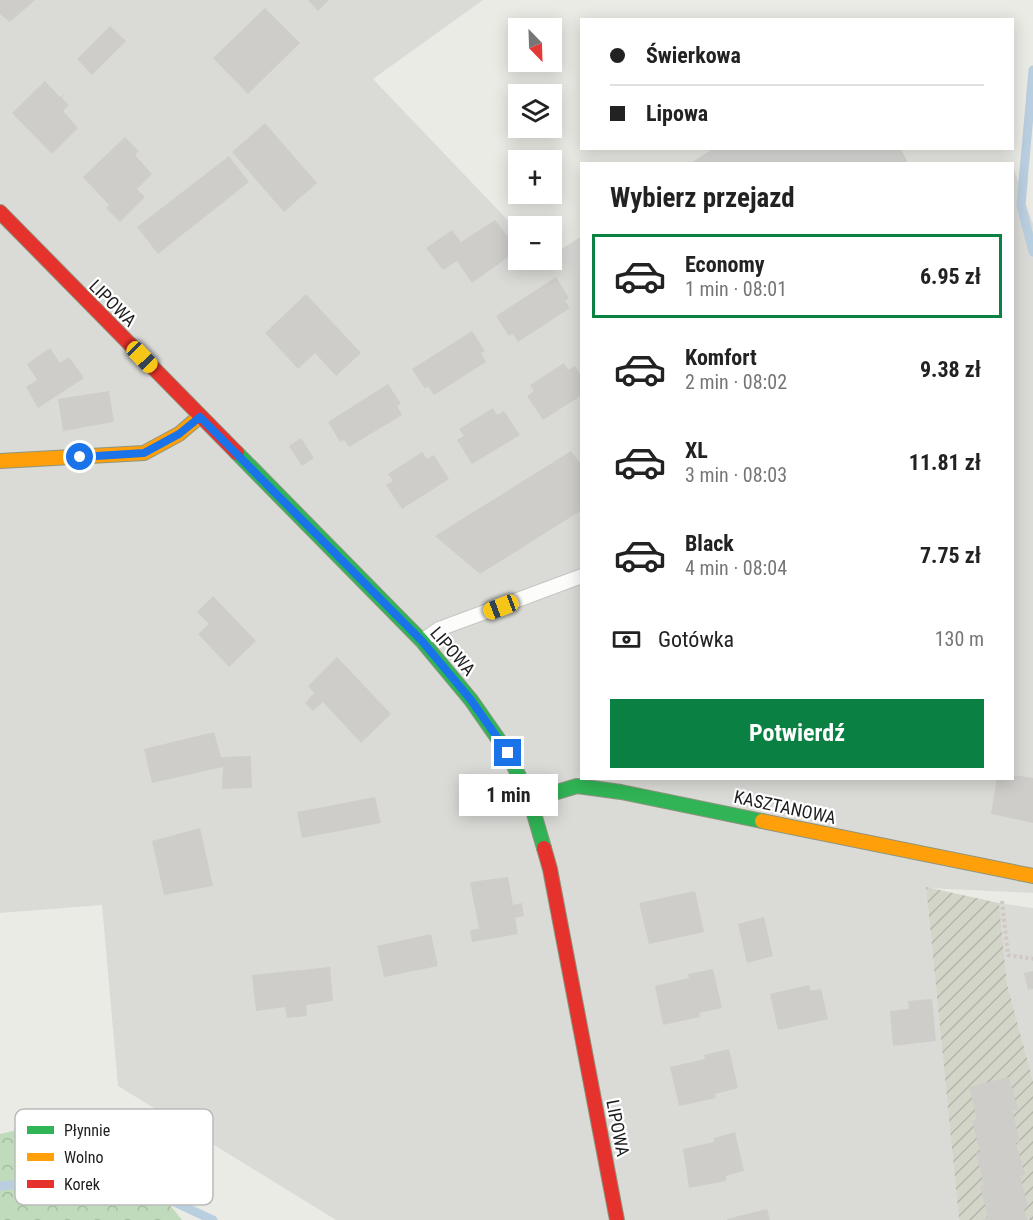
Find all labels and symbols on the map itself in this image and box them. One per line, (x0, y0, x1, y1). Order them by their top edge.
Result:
north arrow (508, 18, 562, 72)
street label: LIPOWA (85, 275, 141, 331)
car (123, 338, 161, 376)
route start (66, 443, 93, 470)
car (481, 592, 521, 622)
street label: LIPOWA (426, 622, 480, 680)
route end (494, 739, 521, 766)
callout: 1 min (458, 774, 558, 816)
street label: KASZTANOWA (732, 786, 838, 828)
street label: LIPOWA (602, 1098, 634, 1159)
legend (15, 1109, 213, 1205)
text: Płynnie (64, 1121, 110, 1140)
text: Wolno (64, 1148, 103, 1167)
text: Korek (64, 1175, 101, 1194)

